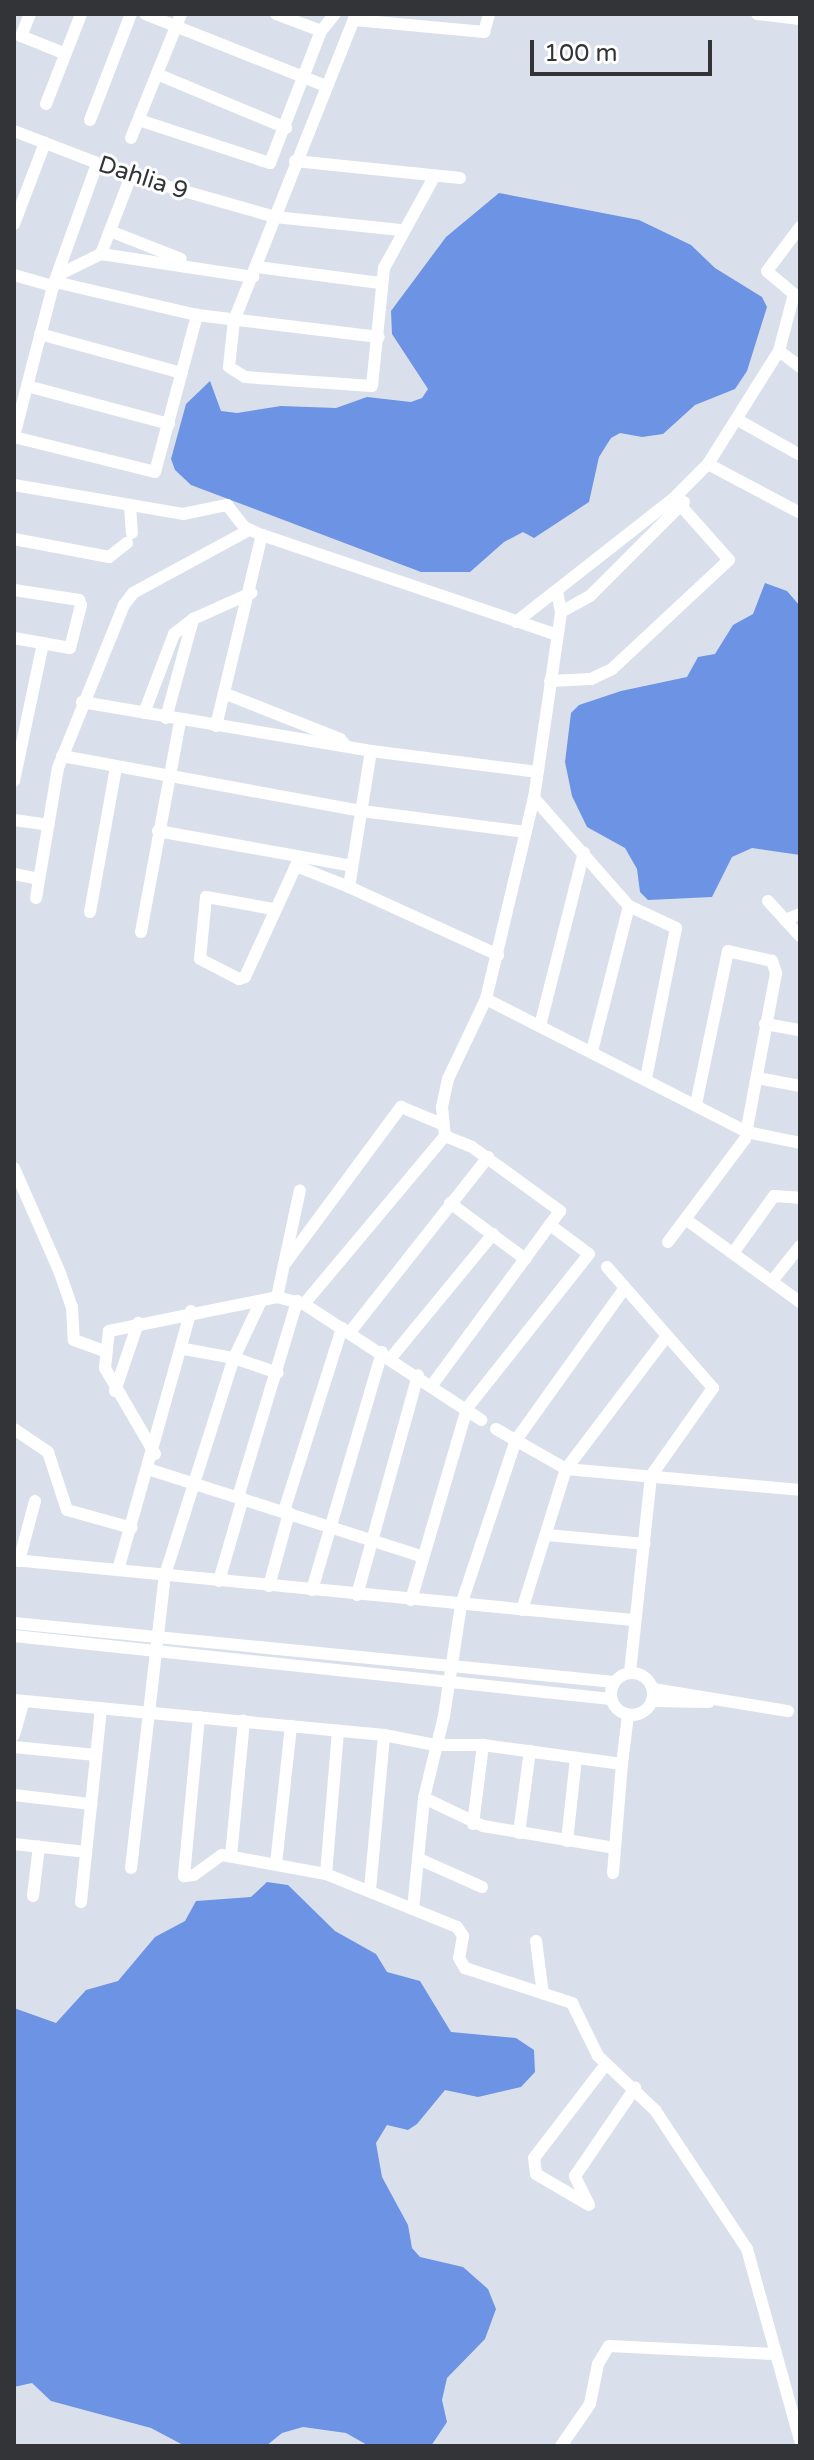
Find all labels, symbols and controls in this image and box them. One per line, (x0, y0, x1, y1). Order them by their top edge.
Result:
scale bar (534, 24, 716, 74)
text: 100 m (544, 39, 618, 68)
street label: Dahlia 9 (94, 150, 192, 206)

